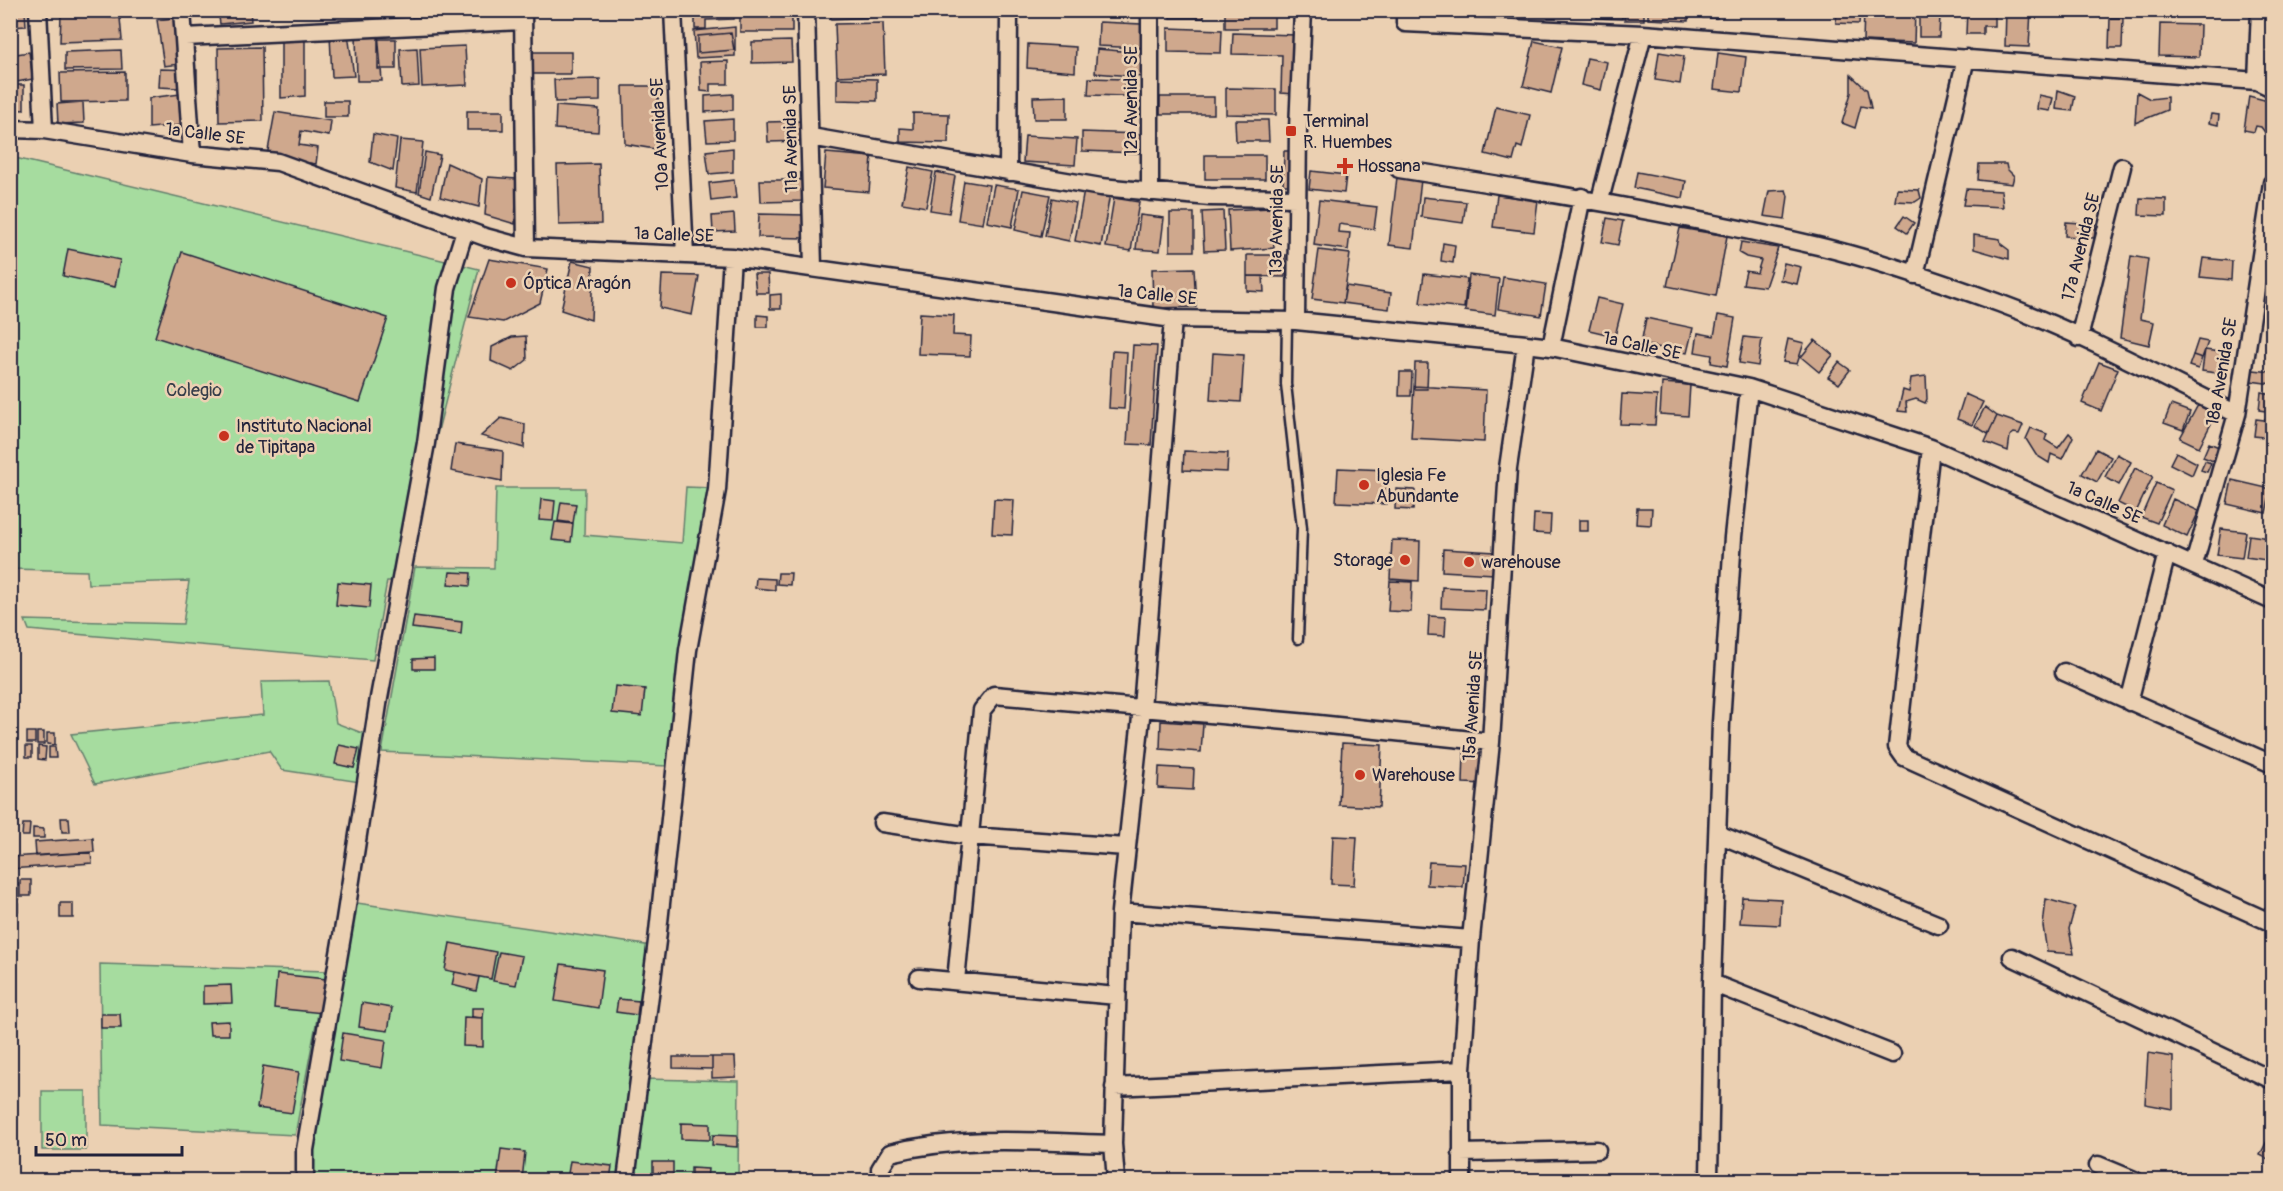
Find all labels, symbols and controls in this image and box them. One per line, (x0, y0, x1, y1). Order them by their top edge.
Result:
street label: 12a Avenida SE (1120, 46, 1143, 156)
street label: 10a Avenida SE (646, 77, 674, 191)
street label: 11a Avenida SE (779, 85, 803, 193)
place label: Terminal R. Huembes (1303, 110, 1392, 154)
street label: 1a Calle SE (164, 118, 246, 150)
marker: Terminal R. Huembes (1284, 124, 1298, 138)
place label: Hossana (1357, 155, 1421, 178)
marker: Hossana (1338, 159, 1352, 173)
street label: 13a Avenida SE (1265, 164, 1289, 276)
street label: 17a Avenida SE (2056, 191, 2106, 303)
street label: 1a Calle SE (634, 222, 714, 248)
place label: Óptica Aragón (523, 271, 631, 295)
marker: Óptica Aragón (504, 276, 518, 290)
street label: 1a Calle SE (1116, 279, 1198, 311)
street label: 18a Avenida SE (2201, 316, 2243, 428)
street label: 1a Calle SE (1600, 326, 1684, 366)
park label: Colegio (166, 379, 222, 402)
place label: Instituto Nacional de Tipitapa (236, 415, 372, 459)
marker: Instituto Nacional de Tipitapa (217, 429, 231, 443)
place label: Iglesia Fe Abundante (1376, 464, 1459, 508)
street label: 1a Calle SE (2063, 476, 2145, 530)
marker: Iglesia Fe Abundante (1357, 478, 1371, 492)
place label: Storage (1333, 549, 1393, 572)
place label: warehouse (1481, 551, 1561, 574)
marker: Storage (1398, 553, 1412, 567)
marker: warehouse (1462, 555, 1476, 569)
street label: 15a Avenida SE (1458, 650, 1488, 762)
place label: Warehouse (1372, 764, 1455, 787)
marker: Warehouse (1353, 768, 1367, 782)
scale bar (36, 1119, 182, 1157)
text: 50 m (45, 1129, 87, 1152)

